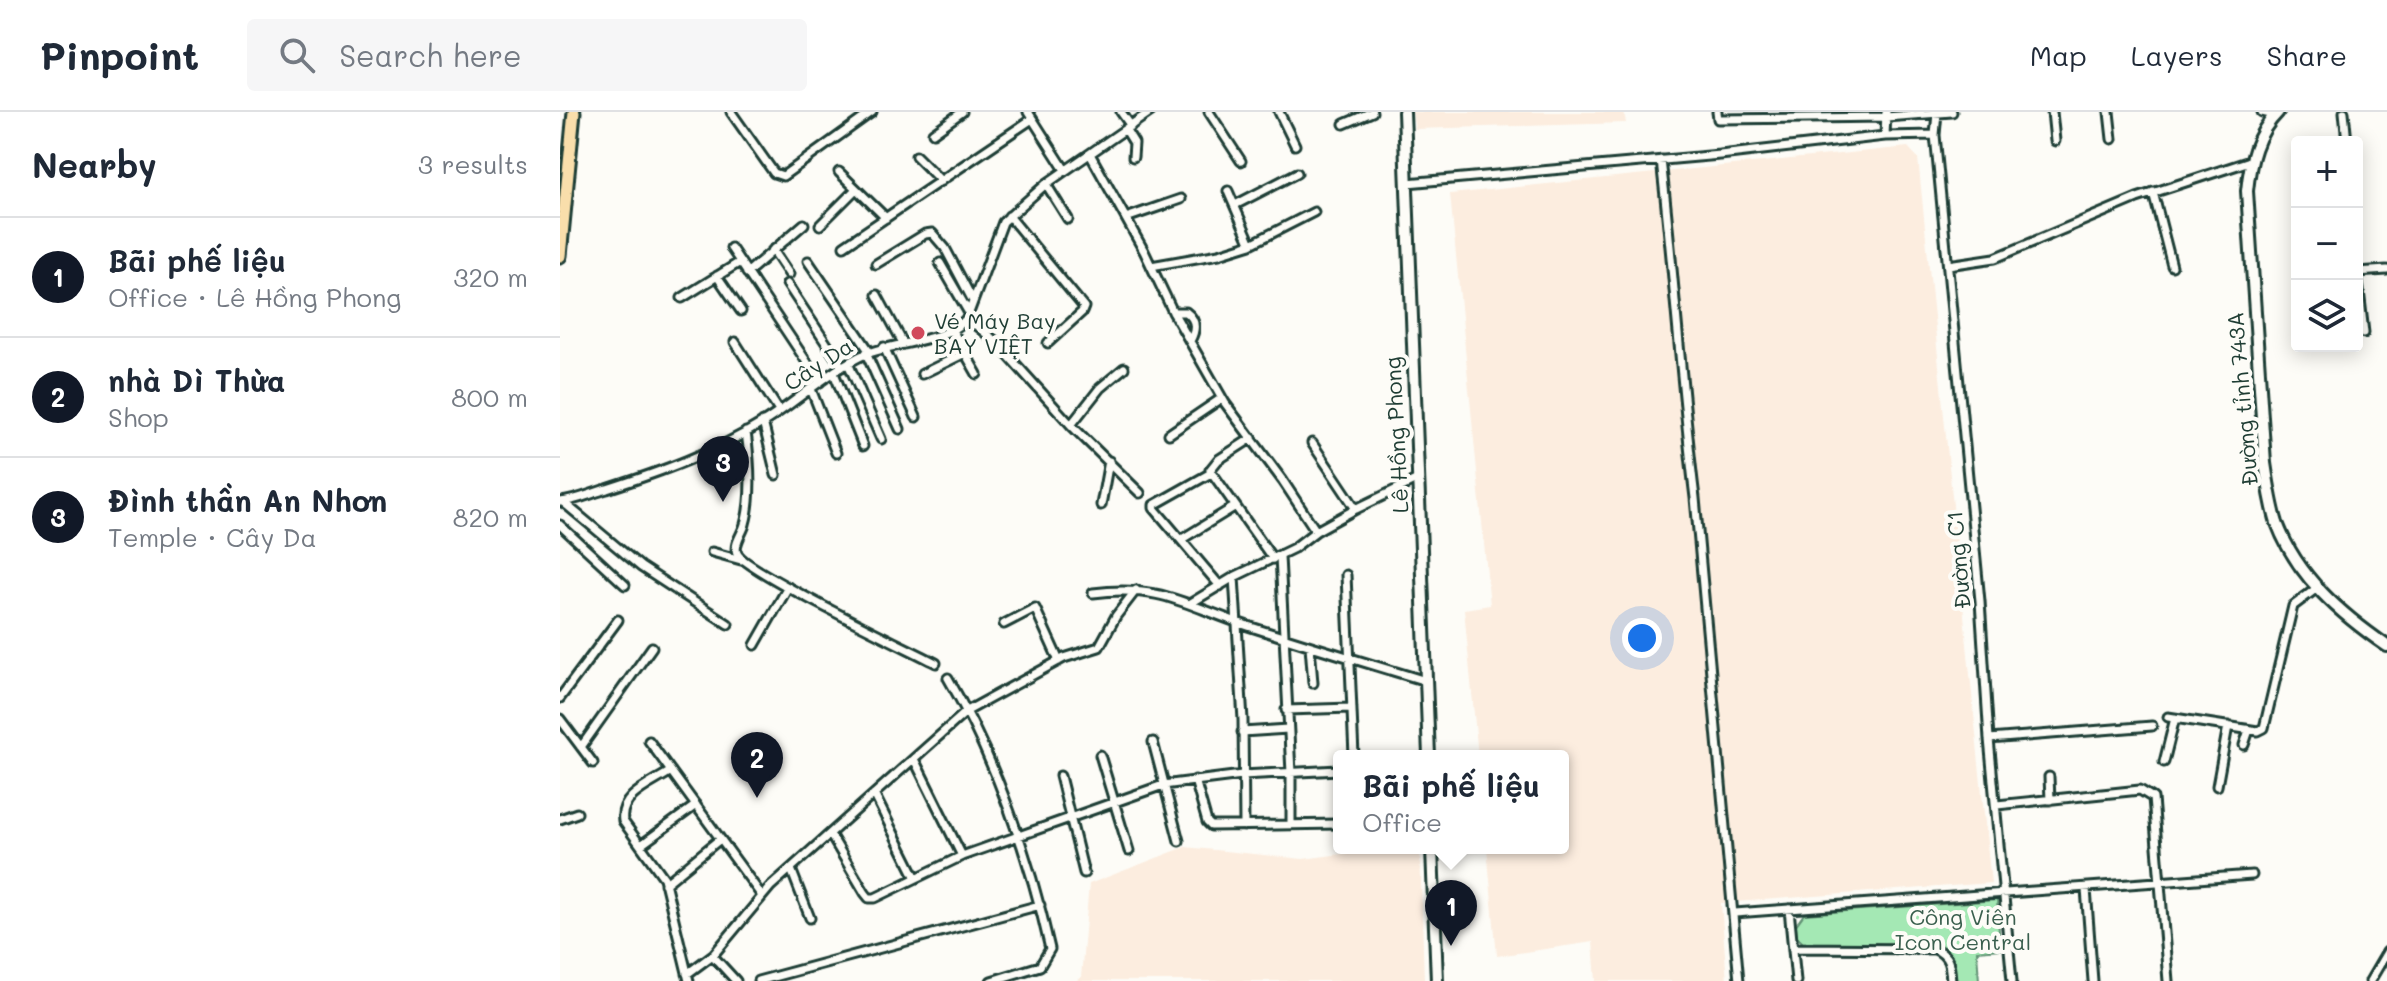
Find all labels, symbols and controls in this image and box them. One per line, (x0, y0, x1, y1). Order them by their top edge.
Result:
search box (247, 19, 807, 91)
text: Pinpoint (40, 30, 199, 80)
icon: search (275, 33, 319, 77)
text: Search here (339, 35, 522, 75)
text: Map (2030, 37, 2087, 73)
text: Layers (2131, 37, 2223, 73)
text: Share (2267, 37, 2347, 73)
map controls (2291, 136, 2363, 352)
button: + (2291, 136, 2363, 208)
text: Nearby (32, 142, 157, 187)
text: 3 results (418, 147, 528, 181)
button: − (2291, 208, 2363, 280)
text: Bãi phế liệu (108, 240, 286, 280)
text: 1 (52, 260, 64, 294)
text: 320 m (453, 260, 528, 294)
text: Office · Lê Hồng Phong (108, 280, 401, 314)
button: layers (2291, 280, 2363, 352)
place label: Vé Máy Bay BAY VIỆT (934, 306, 1056, 360)
street label: Đường tỉnh 743A (2220, 311, 2264, 487)
marker: Vé Máy Bay BAY VIỆT (909, 324, 927, 342)
street label: Cây Da (778, 331, 858, 397)
street label: Lê Hồng Phong (1377, 356, 1415, 514)
text: nhà Dì Thừa (108, 360, 285, 400)
text: 2 (51, 380, 65, 414)
text: 800 m (451, 380, 528, 414)
text: Shop (108, 400, 169, 434)
pin: 3 (697, 436, 749, 502)
text: Đình thần An Nhơn (108, 480, 387, 520)
text: 3 (50, 500, 66, 534)
text: 820 m (453, 500, 528, 534)
street label: Đường C1 (1939, 510, 1977, 610)
text: Temple · Cây Da (108, 520, 317, 554)
your location (1622, 618, 1662, 658)
pin: 2 (731, 732, 783, 798)
popup (1333, 750, 1569, 854)
text: Bãi phế liệu (1362, 765, 1540, 805)
text: Office (1362, 805, 1442, 839)
pin: 1 (1425, 880, 1477, 946)
park label: Công Viên Icon Central (1895, 902, 2031, 956)

